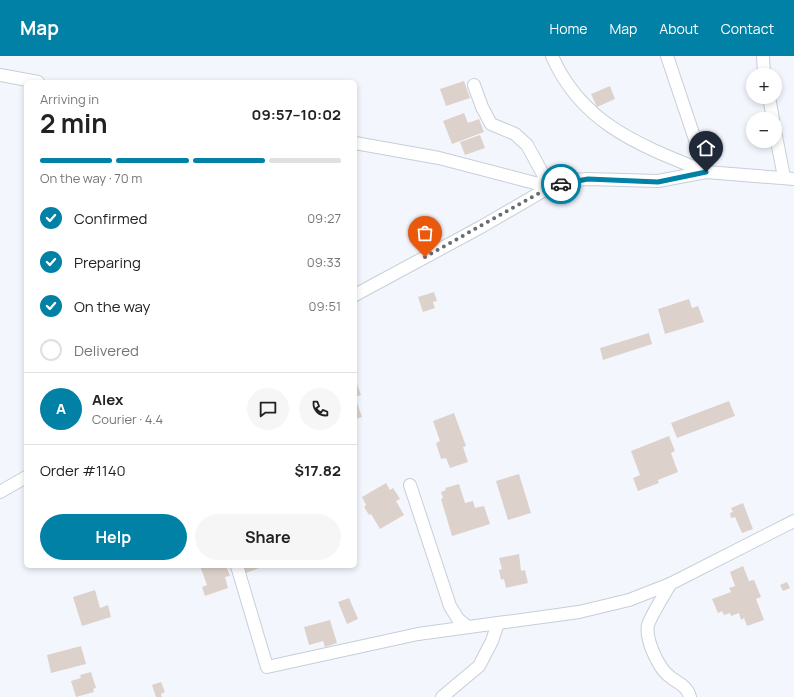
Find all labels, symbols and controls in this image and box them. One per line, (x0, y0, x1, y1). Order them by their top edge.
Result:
text: Map (20, 15, 59, 41)
text: Home (550, 19, 587, 38)
text: Map (609, 19, 637, 38)
text: About (659, 19, 699, 38)
text: Contact (721, 19, 774, 38)
map controls (746, 68, 782, 148)
button: + (746, 68, 782, 104)
text: Arriving in (40, 90, 99, 108)
text: 09:57–10:02 (252, 104, 341, 125)
text: 2 min (40, 105, 108, 141)
button: − (746, 112, 782, 148)
pin (689, 131, 723, 172)
icon: home (695, 137, 717, 159)
courier (541, 164, 581, 204)
text: On the way · 70 m (40, 169, 142, 187)
icon: car (550, 173, 572, 195)
icon: check (40, 207, 62, 229)
text: Confirmed (74, 208, 147, 229)
text: 09:27 (307, 209, 341, 227)
pin (408, 216, 442, 257)
icon: bag (414, 222, 436, 244)
icon: check (40, 251, 62, 273)
text: Preparing (74, 252, 141, 273)
text: 09:33 (307, 253, 341, 271)
icon: check (40, 295, 62, 317)
text: On the way (74, 296, 150, 317)
text: 09:51 (309, 297, 341, 315)
text: Delivered (74, 340, 139, 361)
button: chat (247, 388, 289, 430)
button: phone (299, 388, 341, 430)
text: Alex (92, 389, 123, 410)
text: A (56, 398, 66, 419)
text: Courier · 4.4 (92, 410, 163, 428)
text: Order #1140 (40, 460, 126, 481)
text: $17.82 (295, 460, 341, 481)
button: Help (40, 514, 187, 560)
button: Share (195, 514, 341, 560)

